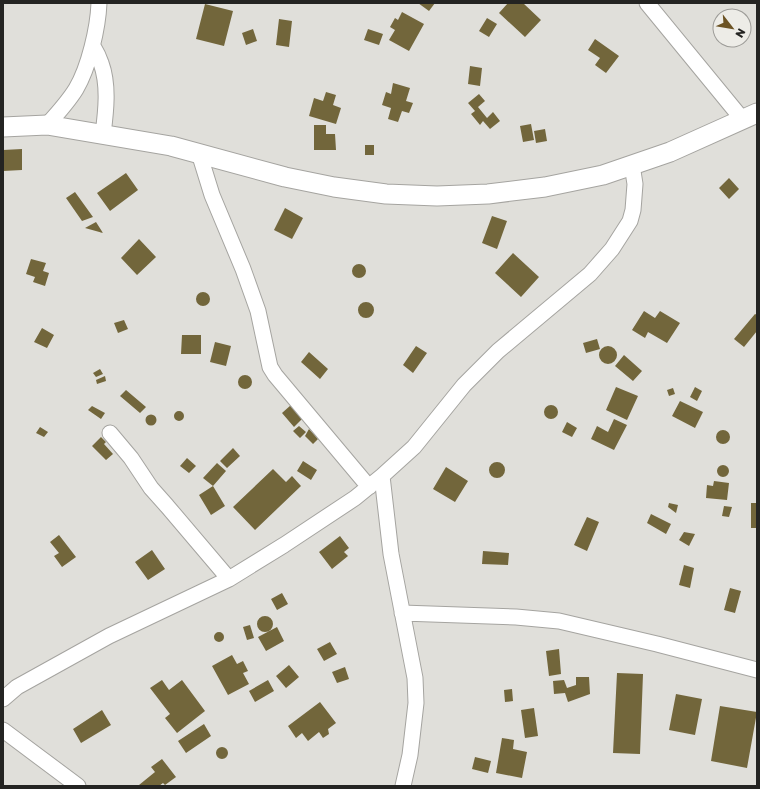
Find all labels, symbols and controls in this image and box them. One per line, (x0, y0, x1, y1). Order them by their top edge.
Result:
north arrow (712, 8, 752, 48)
text: N (733, 26, 749, 40)

